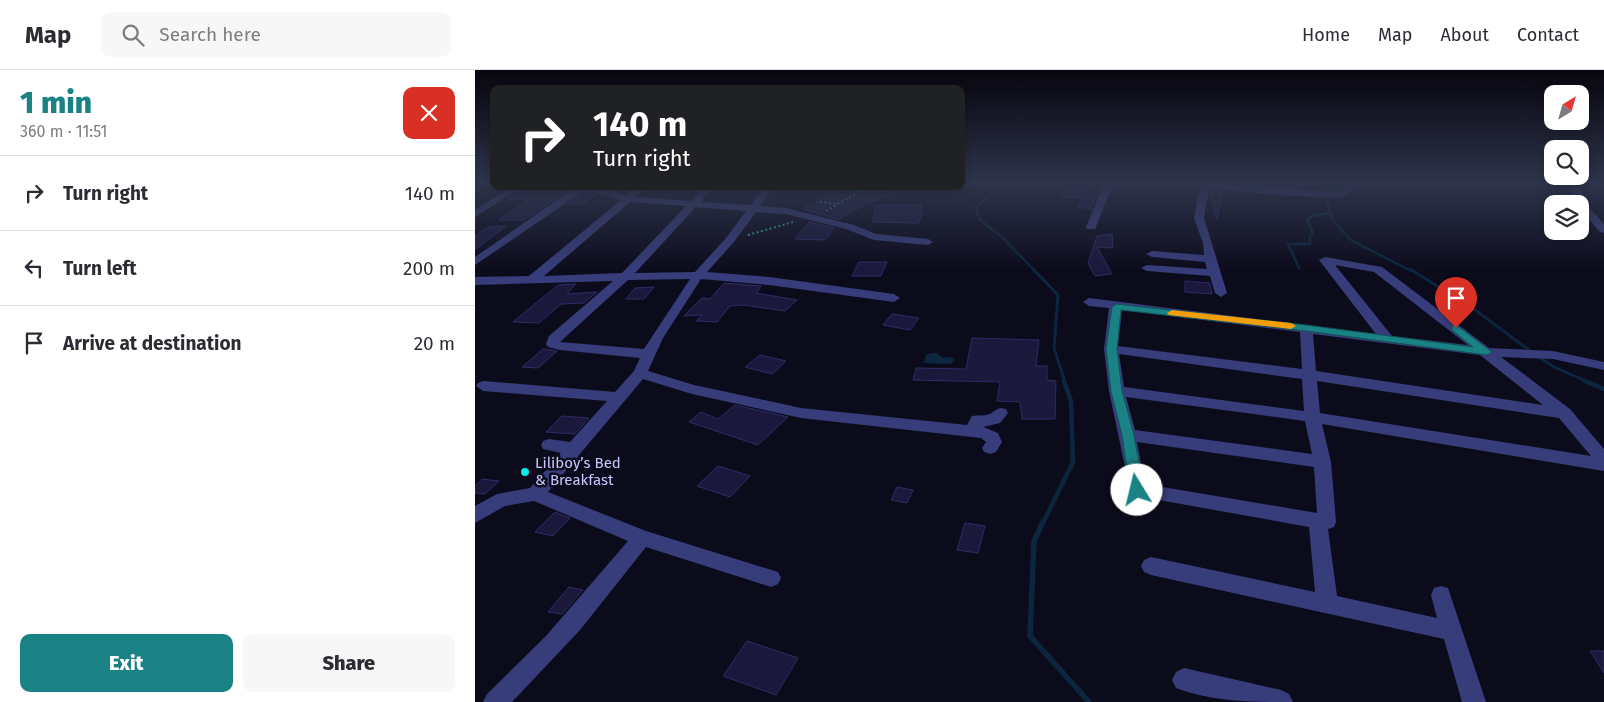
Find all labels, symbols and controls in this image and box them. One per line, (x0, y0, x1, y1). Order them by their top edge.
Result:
search box (101, 12, 451, 57)
text: Map (25, 21, 71, 49)
icon: search (119, 21, 147, 49)
text: Search here (159, 23, 261, 46)
text: Home (1302, 24, 1350, 46)
text: Map (1378, 24, 1412, 46)
text: About (1440, 24, 1489, 46)
text: Contact (1517, 24, 1579, 46)
text: 1 min (20, 85, 92, 121)
north arrow (1544, 85, 1589, 130)
map controls (1544, 85, 1589, 240)
button: close (403, 87, 455, 139)
text: 140 m (593, 103, 687, 145)
icon: right (510, 105, 575, 170)
text: 360 m · 11:51 (20, 122, 107, 141)
button: search (1544, 140, 1589, 185)
text: Turn right (593, 145, 690, 172)
icon: right (20, 179, 48, 207)
text: Turn right (63, 182, 148, 205)
text: 140 m (405, 182, 455, 205)
button: layers (1544, 195, 1589, 240)
icon: left (20, 254, 48, 282)
text: Turn left (63, 257, 137, 280)
text: 200 m (403, 257, 455, 280)
pin (1435, 277, 1477, 328)
icon: arrive (1442, 284, 1470, 312)
icon: arrive (20, 329, 48, 357)
text: Arrive at destination (63, 332, 242, 355)
text: 20 m (414, 332, 455, 355)
place label: Liliboy’s Bed & Breakfast (535, 454, 621, 489)
position arrow (1110, 463, 1162, 515)
marker: Liliboy’s Bed & Breakfast (519, 466, 531, 478)
button: Exit (20, 634, 233, 692)
button: Share (243, 634, 455, 692)

